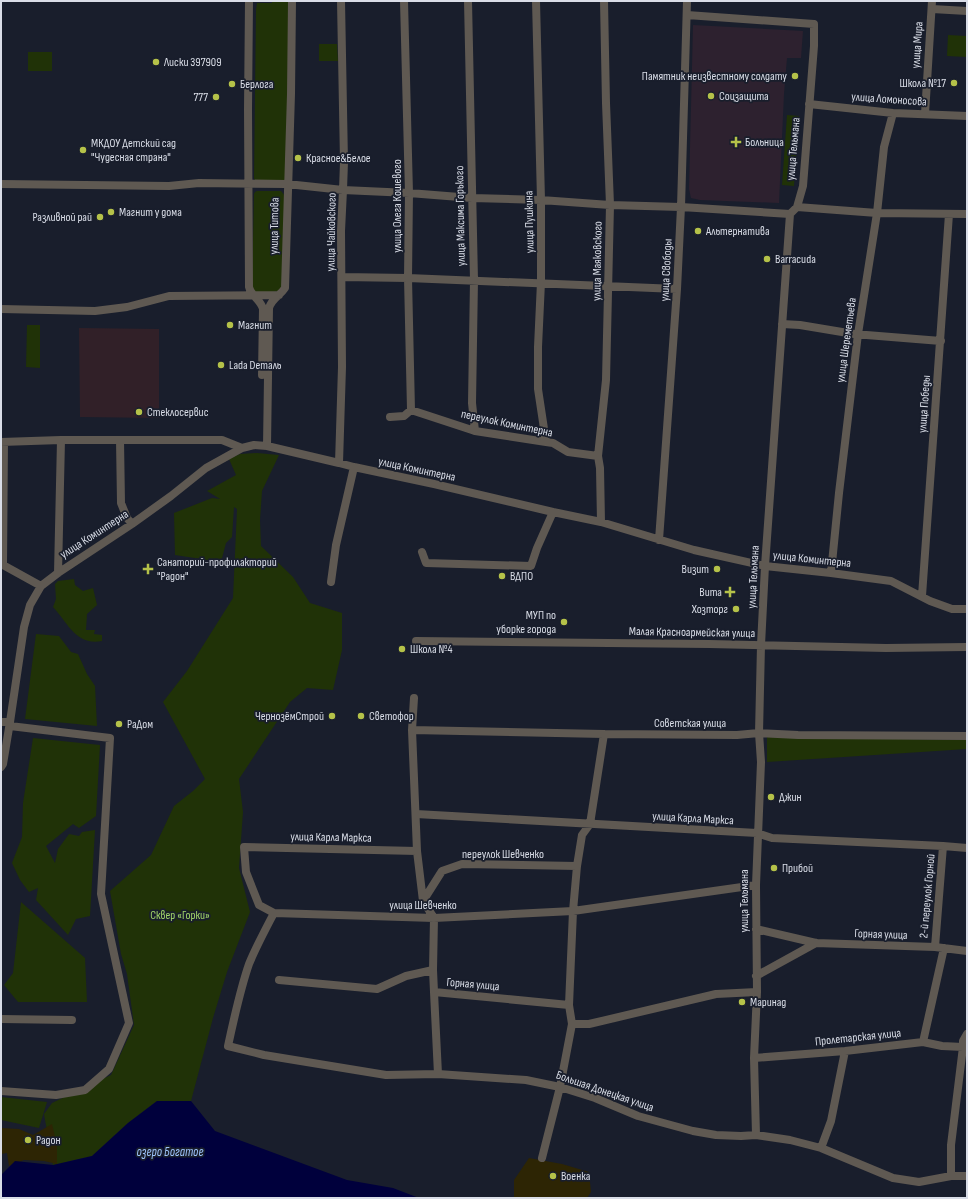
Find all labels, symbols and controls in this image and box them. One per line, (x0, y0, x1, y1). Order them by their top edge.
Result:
street label: улица Мира (908, 21, 927, 69)
place label: Лиски 397909 (163, 55, 221, 70)
marker: Лиски 397909 (151, 57, 161, 67)
place label: Памятник неизвестному солдату (642, 69, 787, 84)
marker: Памятник неизвестному солдату (790, 71, 800, 81)
place label: Школа №17 (899, 76, 946, 91)
place label: Берлога (240, 77, 274, 92)
marker: Школа №17 (949, 78, 959, 88)
marker: Берлога (227, 79, 237, 89)
place label: Соцзащита (719, 89, 769, 104)
street label: улица Ломоносова (851, 89, 928, 110)
place label: 777 (194, 90, 208, 105)
marker: Соцзащита (706, 91, 716, 101)
marker: 777 (211, 92, 221, 102)
street label: улица Тельмана (783, 117, 804, 181)
place label: Больница (745, 135, 784, 150)
place label: МКДОУ Детский сад "Чудесная страна" (91, 136, 176, 165)
marker: Больница (730, 136, 742, 148)
marker: МКДОУ Детский сад "Чудесная страна" (78, 145, 88, 155)
place label: Красное&Белое (306, 151, 371, 166)
marker: Красное&Белое (293, 153, 303, 163)
street label: улица Олега Кошевого (390, 159, 405, 253)
street label: улица Максима Горького (452, 165, 469, 266)
street label: улица Пушкина (521, 190, 538, 254)
street label: улица Чайковского (323, 192, 340, 272)
street label: улица Титова (267, 197, 282, 254)
place label: Магнит у дома (119, 205, 182, 220)
marker: Магнит у дома (106, 207, 116, 217)
place label: Разливной рай (32, 210, 92, 225)
marker: Разливной рай (95, 212, 105, 222)
street label: улица Маяковского (589, 221, 606, 301)
place label: Альтернатива (705, 224, 770, 239)
marker: Альтернатива (693, 226, 703, 236)
street label: улица Свободы (657, 238, 676, 302)
place label: Barracuda (775, 252, 816, 267)
marker: Barracuda (762, 254, 772, 264)
street label: улица Шереметьева (833, 296, 860, 383)
place label: Магнит (238, 318, 272, 333)
marker: Магнит (225, 320, 235, 330)
place label: Lada Dеталь (229, 358, 282, 373)
marker: Lada Dеталь (216, 360, 226, 370)
street label: улица Победы (915, 374, 934, 433)
place label: Стеклосервис (147, 405, 209, 420)
street label: переулок Коминтерна (460, 406, 554, 441)
marker: Стеклосервис (134, 407, 144, 417)
street label: улица Коминтерна (377, 454, 457, 485)
street label: улица Коминтерна (57, 507, 132, 562)
street label: улица Тельмана (744, 545, 763, 609)
street label: улица Коминтерна (772, 548, 852, 571)
place label: Санаторий-профилакторий "Радон" (157, 555, 277, 584)
place label: Визит (682, 562, 709, 577)
marker: Санаторий-профилакторий "Радон" (142, 563, 154, 575)
marker: Визит (712, 564, 722, 574)
place label: ВДПО (510, 569, 533, 584)
marker: ВДПО (497, 571, 507, 581)
place label: Вита (699, 585, 722, 600)
marker: Вита (725, 587, 735, 597)
place label: Хозторг (691, 602, 728, 617)
marker: Хозторг (731, 604, 741, 614)
place label: МУП по уборке города (496, 608, 556, 637)
marker: МУП по уборке города (559, 617, 569, 627)
street label: Малая Красноармейская улица (629, 624, 756, 641)
place label: Школа №4 (410, 642, 453, 657)
marker: Школа №4 (397, 644, 407, 654)
place label: ЧернозёмСтрой (255, 709, 324, 724)
place label: Светофор (369, 709, 414, 724)
marker: ЧернозёмСтрой (327, 711, 337, 721)
marker: Светофор (356, 711, 366, 721)
street label: Советская улица (654, 716, 726, 731)
place label: РаДом (127, 717, 153, 732)
marker: РаДом (114, 719, 124, 729)
place label: Джин (779, 790, 801, 805)
marker: Джин (766, 792, 776, 802)
street label: улица Карла Маркса (652, 809, 734, 828)
street label: улица Карла Маркса (290, 829, 372, 846)
street label: переулок Шевченко (462, 847, 544, 862)
street label: 2-й переулок Горной (916, 853, 939, 939)
place label: Прибой (782, 861, 813, 876)
marker: Прибой (769, 863, 779, 873)
street label: улица Тельмана (737, 869, 752, 933)
street label: улица Шевченко (389, 898, 457, 913)
park label: Сквер «Горки» (150, 908, 210, 923)
street label: Горная улица (854, 926, 908, 943)
street label: Горная улица (446, 975, 500, 994)
place label: Маринад (750, 995, 786, 1010)
marker: Маринад (737, 997, 747, 1007)
street label: Пролетарская улица (814, 1025, 902, 1049)
street label: Большая Донецкая улица (554, 1068, 656, 1115)
place label: Радон (36, 1133, 61, 1148)
marker: Радон (23, 1135, 33, 1145)
water label: озеро Богатое (137, 1144, 203, 1160)
place label: Военка (561, 1169, 591, 1184)
marker: Военка (548, 1171, 558, 1181)

